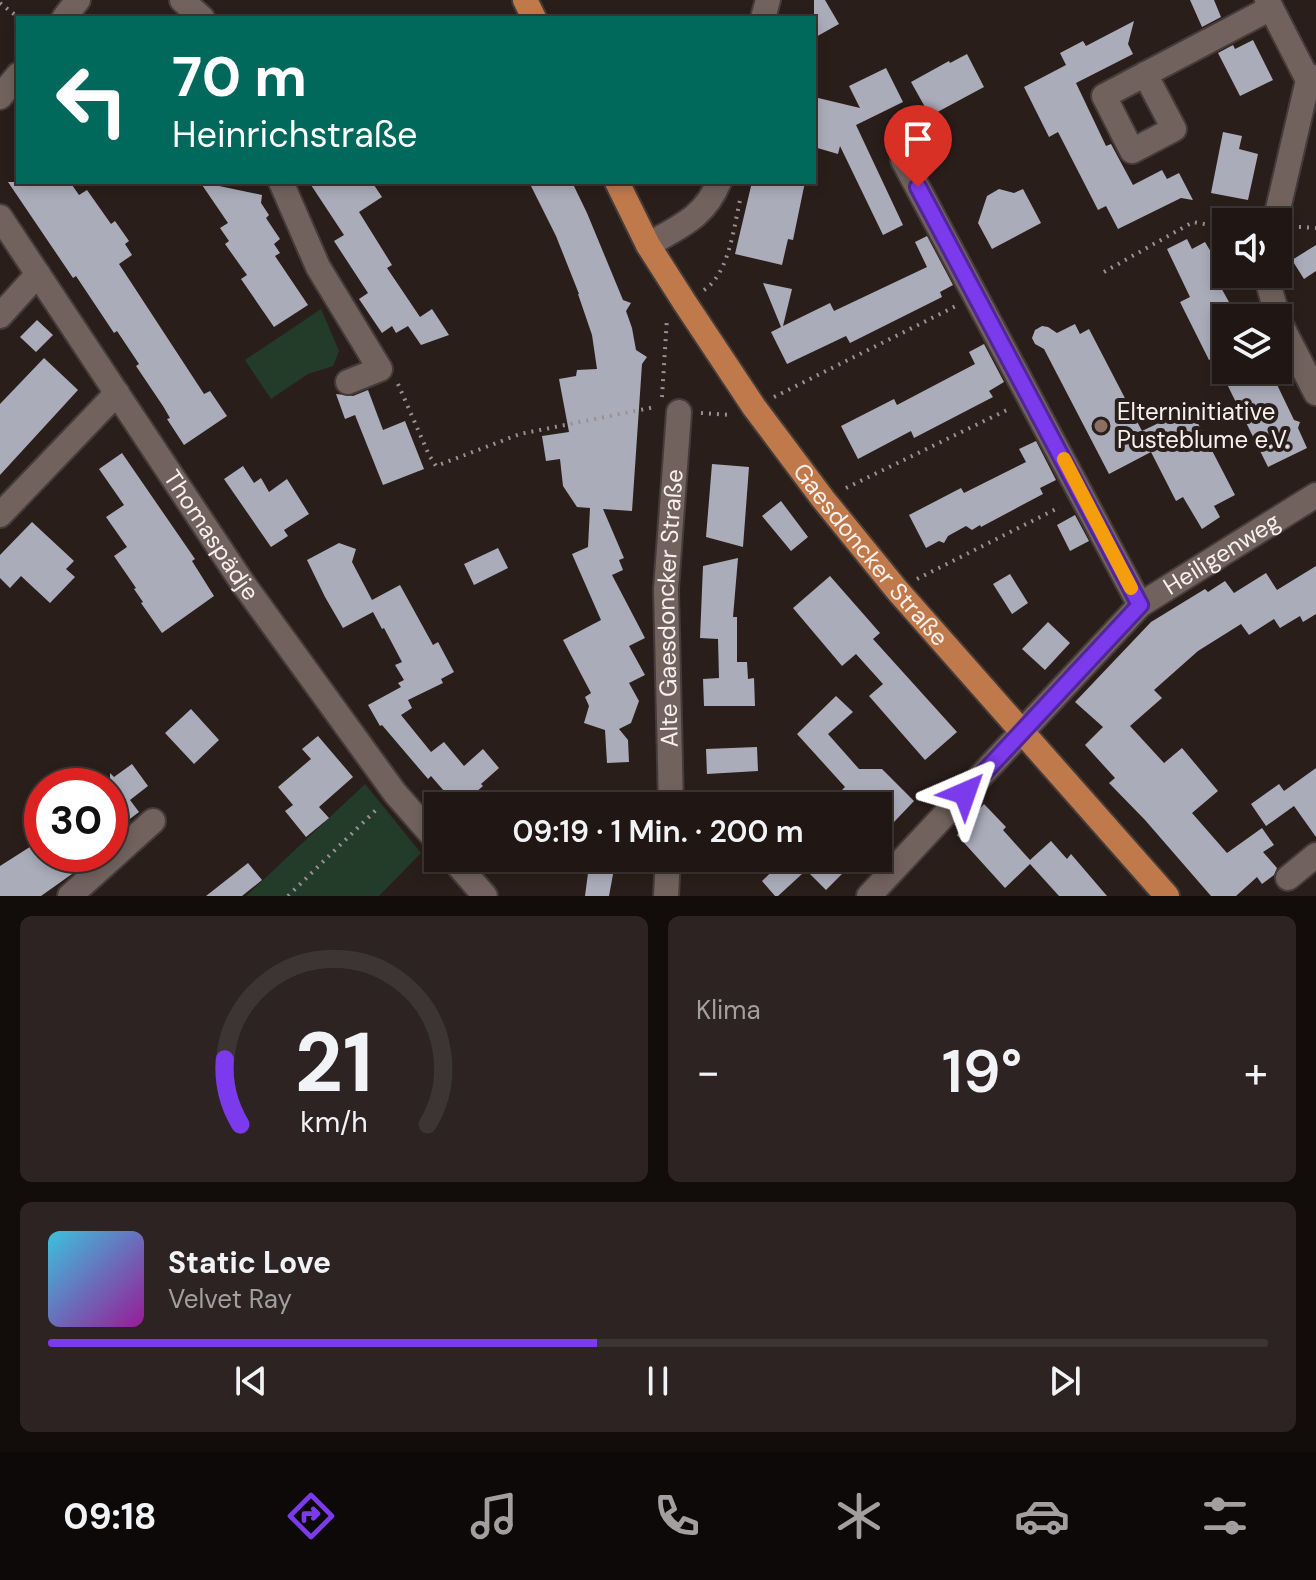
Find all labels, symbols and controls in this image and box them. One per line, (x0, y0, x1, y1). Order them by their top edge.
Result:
text: 70 m (172, 40, 307, 113)
icon: left (40, 48, 144, 152)
pin (884, 105, 952, 187)
text: Heinrichstraße (172, 111, 418, 158)
icon: arrive (896, 117, 940, 161)
map controls (1212, 208, 1292, 384)
button: sound (1212, 208, 1292, 288)
button: layers (1212, 304, 1292, 384)
place label: Elterninitiative Pusteblume e.V. (1117, 396, 1290, 455)
marker: Elterninitiative Pusteblume e.V. (1092, 417, 1110, 435)
street label: Gaesdoncker Straße (786, 457, 955, 652)
street label: Thomaspädje (157, 464, 266, 607)
street label: Alte Gaesdoncker Straße (650, 468, 690, 748)
street label: Heiligenweg (1157, 505, 1286, 602)
position arrow (923, 751, 1007, 835)
speed limit sign: 30 (24, 768, 128, 872)
text: 09:19 · 1 Min. · 200 m (512, 812, 804, 851)
text: Klima (696, 993, 761, 1027)
text: 21 (295, 1008, 373, 1117)
text: 19° (942, 1032, 1022, 1111)
text: − (696, 1043, 720, 1101)
text: + (1244, 1043, 1268, 1101)
text: km/h (300, 1104, 368, 1141)
text: Static Love (168, 1243, 331, 1282)
text: Velvet Ray (168, 1282, 292, 1316)
icon: previous (229, 1359, 273, 1403)
icon: pause (636, 1359, 680, 1403)
icon: next (1043, 1359, 1087, 1403)
icon: directions (283, 1488, 339, 1544)
icon: music (466, 1488, 522, 1544)
icon: phone (649, 1488, 705, 1544)
icon: climate (831, 1488, 887, 1544)
icon: car (1014, 1488, 1070, 1544)
icon: filters (1197, 1488, 1253, 1544)
text: 09:18 (63, 1493, 157, 1540)

